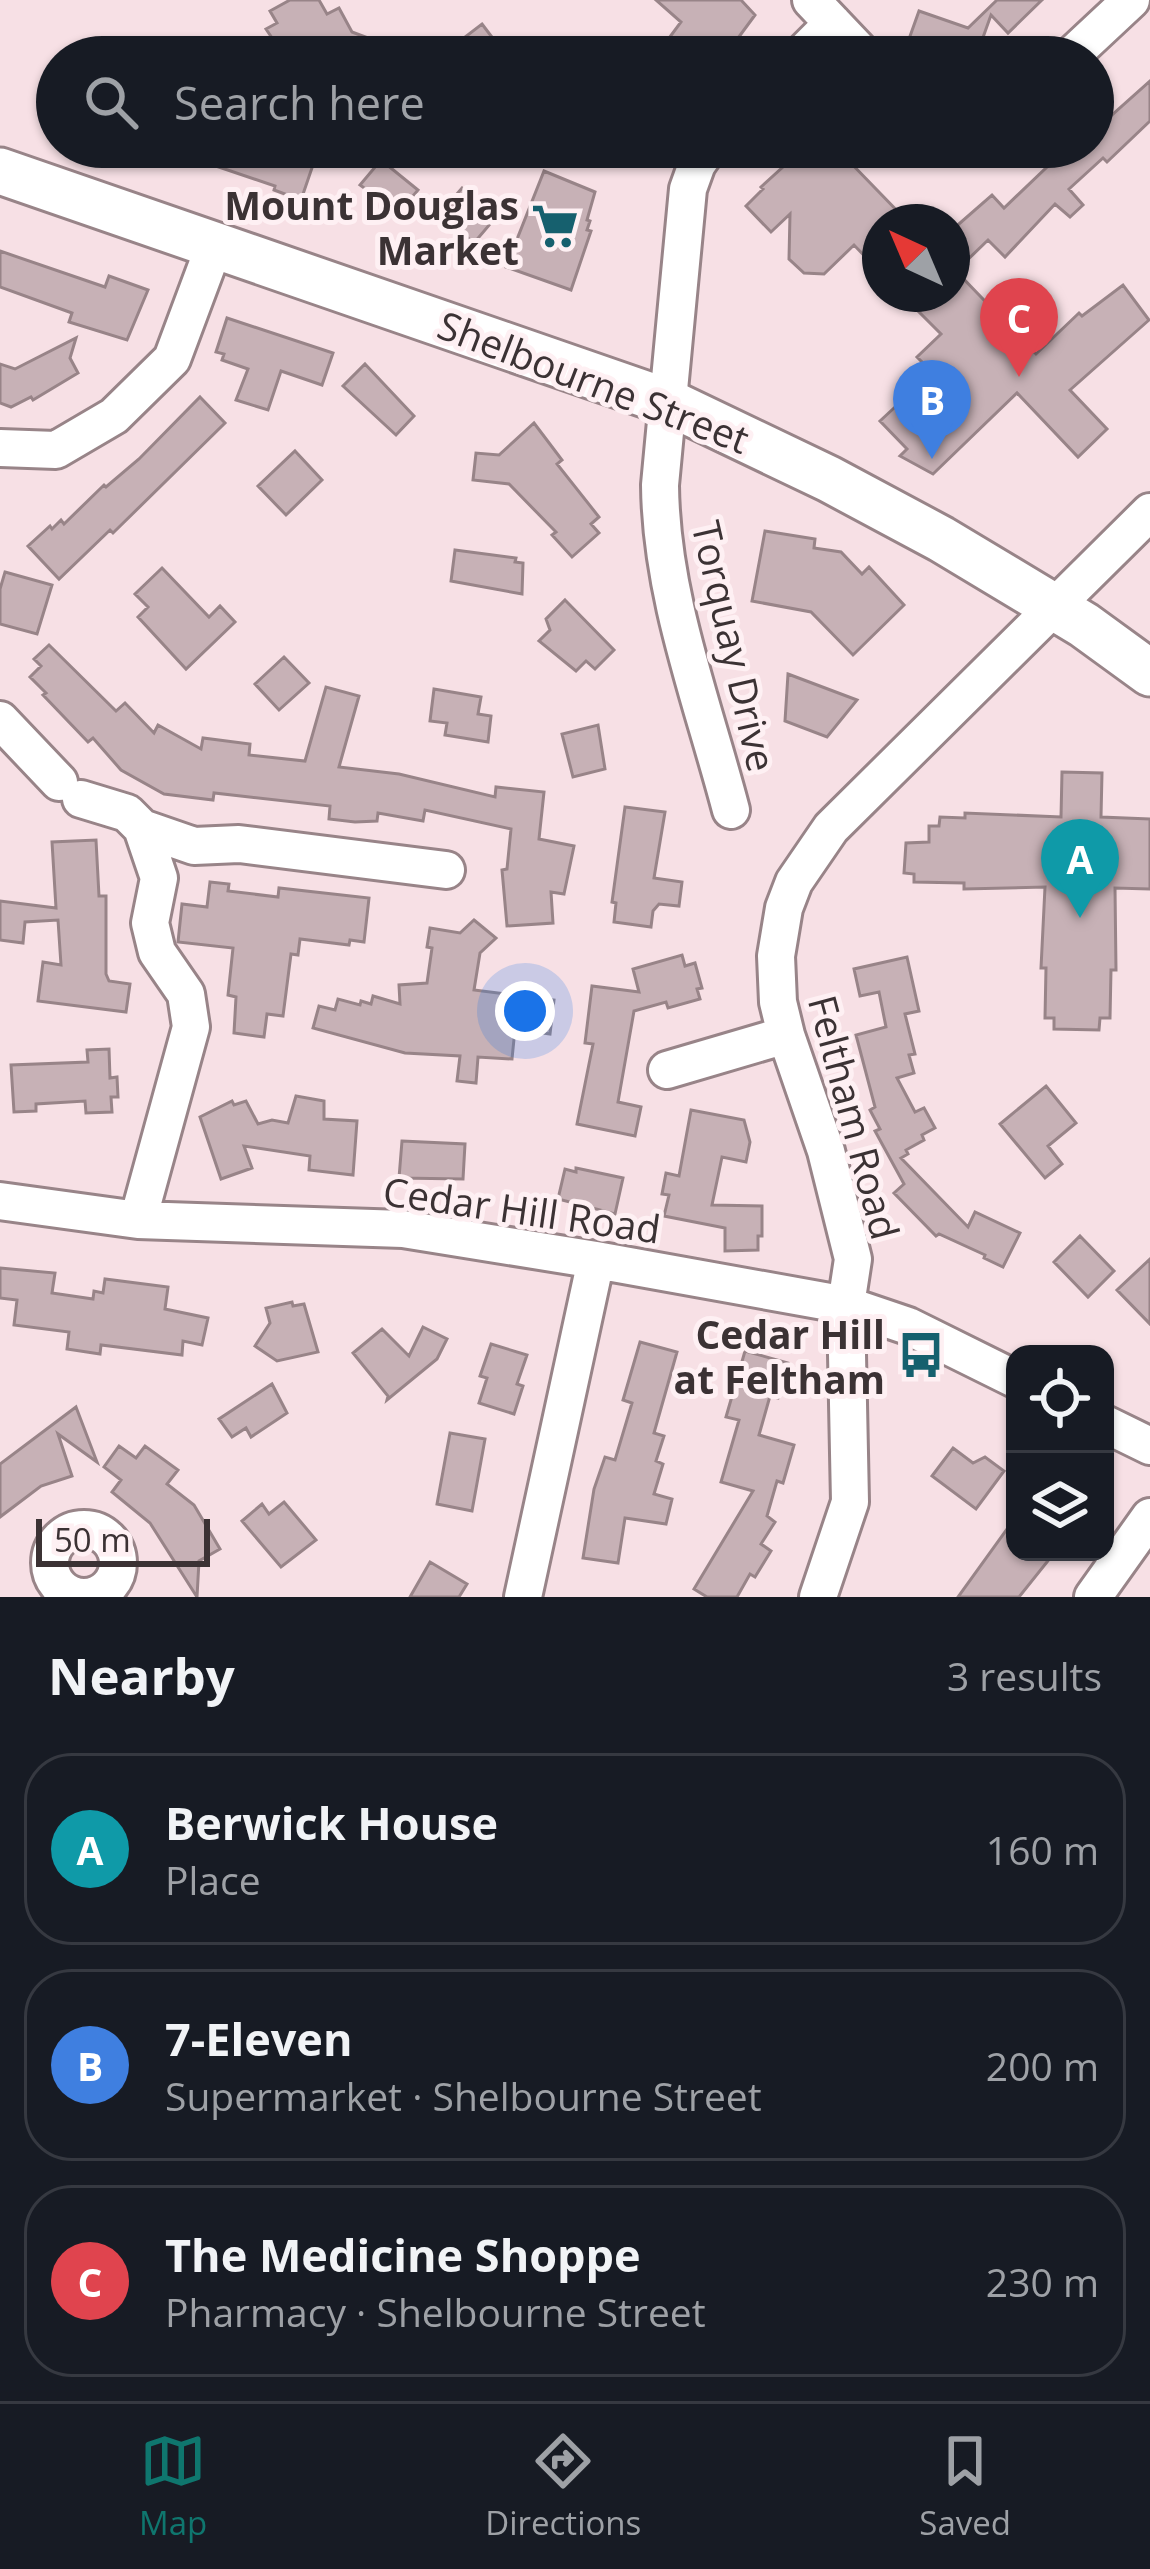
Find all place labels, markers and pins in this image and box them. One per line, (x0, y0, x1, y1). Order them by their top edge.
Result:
place label: Mount Douglas Market (224, 178, 519, 276)
supermarket icon: Mount Douglas Market (530, 201, 580, 251)
pin: C (980, 278, 1058, 377)
pin: B (893, 360, 971, 459)
pin: A (1041, 819, 1119, 918)
place label: Cedar Hill at Feltham (674, 1307, 885, 1405)
bus stop icon: Cedar Hill at Feltham (896, 1330, 946, 1380)

